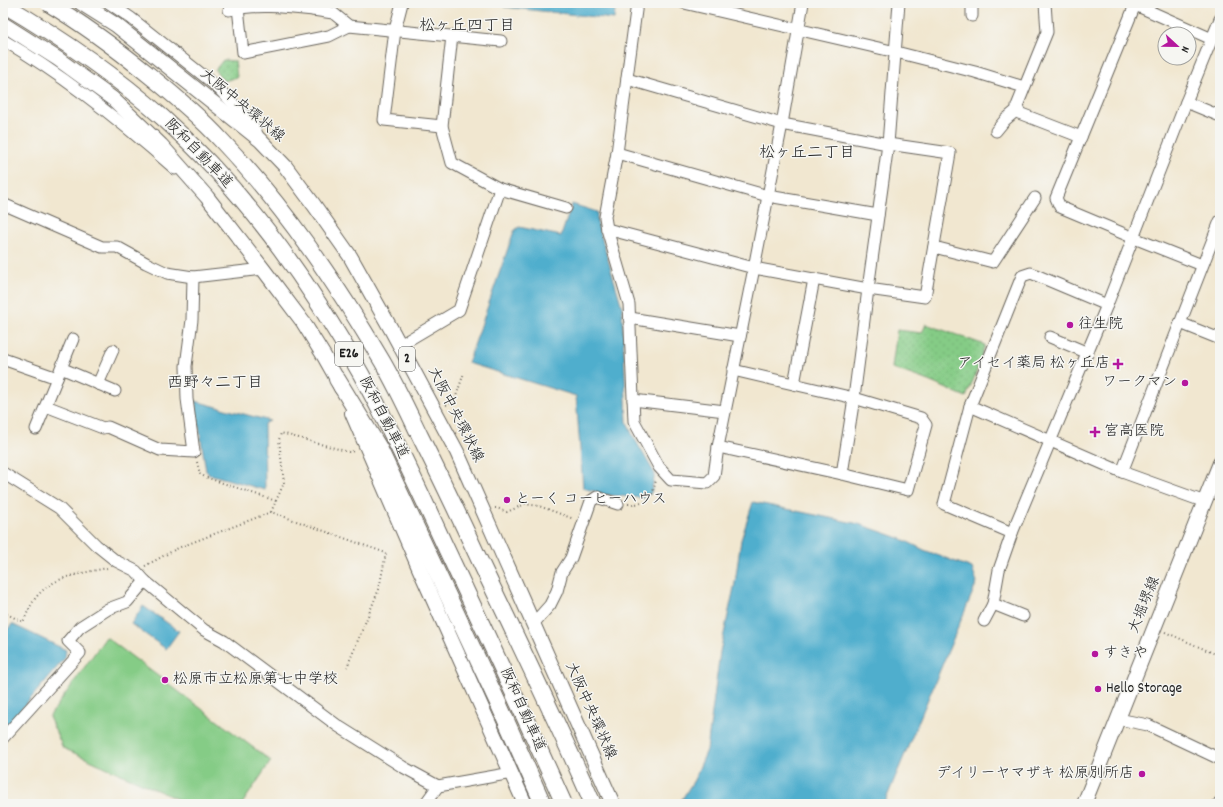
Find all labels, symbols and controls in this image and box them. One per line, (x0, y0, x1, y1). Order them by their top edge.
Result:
district label: 松ヶ丘四丁目 (419, 15, 515, 38)
north arrow (1157, 26, 1197, 66)
text: N (1176, 43, 1193, 55)
street label: 大阪中央環状線 (195, 64, 289, 148)
street label: 阪和自動車道 (159, 114, 237, 194)
district label: 松ヶ丘二丁目 (759, 142, 855, 165)
place label: 往生院 (1078, 314, 1123, 336)
marker: 往生院 (1065, 320, 1075, 330)
road number: E26 (335, 342, 363, 366)
road number: 2 (399, 347, 415, 371)
place label: アイセイ薬局 松ヶ丘店 (957, 353, 1110, 375)
marker: アイセイ薬局 松ヶ丘店 (1113, 359, 1123, 369)
street label: 大阪中央環状線 (421, 363, 489, 467)
district label: 西野々二丁目 (167, 372, 263, 395)
place label: ワークマン (1102, 372, 1177, 394)
street label: 阪和自動車道 (353, 373, 413, 463)
marker: ワークマン (1180, 378, 1190, 388)
place label: 宮高医院 (1104, 421, 1164, 443)
marker: 宮高医院 (1089, 426, 1101, 438)
place label: とーく コーヒーハウス (515, 489, 667, 511)
marker: とーく コーヒーハウス (502, 495, 512, 505)
street label: 大堀堺線 (1124, 573, 1166, 637)
place label: すきや (1103, 643, 1148, 665)
marker: すきや (1090, 649, 1100, 659)
street label: 大阪中央環状線 (559, 659, 621, 763)
street label: 阪和自動車道 (494, 664, 550, 756)
place label: 松原市立松原第七中学校 (173, 669, 338, 691)
marker: 松原市立松原第七中学校 (160, 675, 170, 685)
place label: Hello Storage (1106, 678, 1183, 700)
marker: Hello Storage (1093, 684, 1103, 694)
place label: デイリーヤマザキ 松原別所店 (936, 763, 1134, 785)
marker: デイリーヤマザキ 松原別所店 (1137, 769, 1147, 779)

